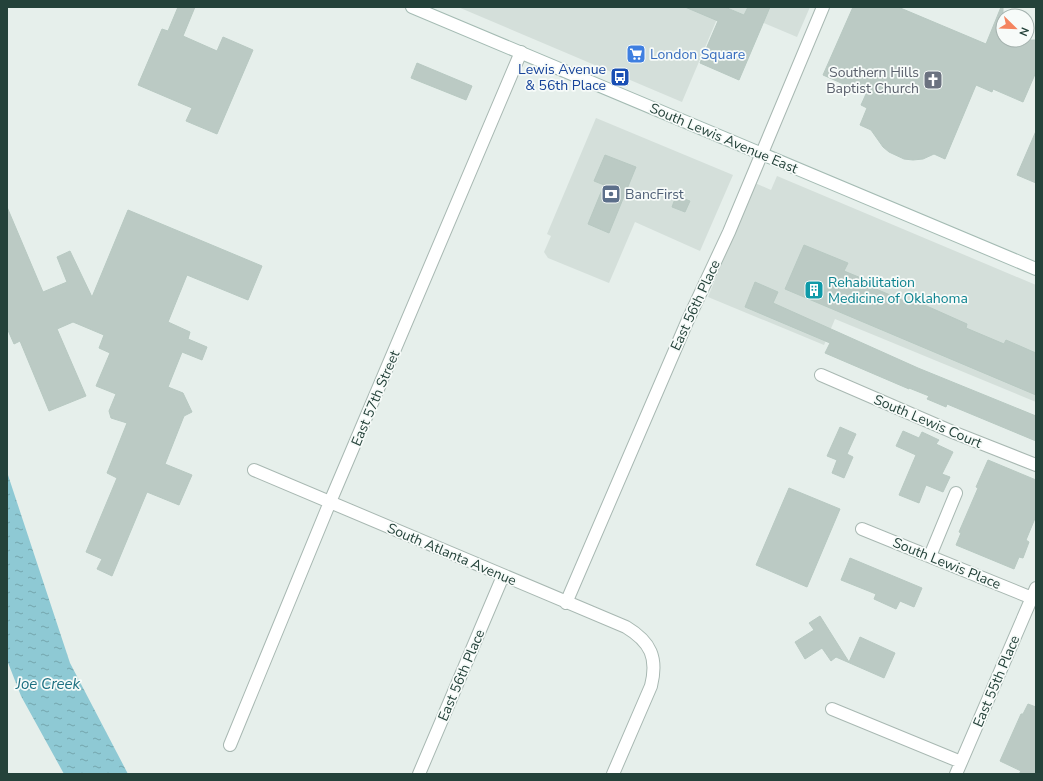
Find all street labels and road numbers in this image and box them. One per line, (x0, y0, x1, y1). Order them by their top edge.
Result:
street label: South Lewis Avenue East (647, 99, 801, 178)
street label: East 56th Place (666, 257, 725, 354)
street label: East 57th Street (347, 347, 404, 449)
street label: South Lewis Court (871, 390, 985, 453)
street label: South Atlanta Avenue (384, 519, 519, 590)
street label: South Lewis Place (890, 533, 1004, 594)
street label: East 56th Place (434, 626, 489, 724)
street label: East 55th Place (969, 632, 1024, 730)

